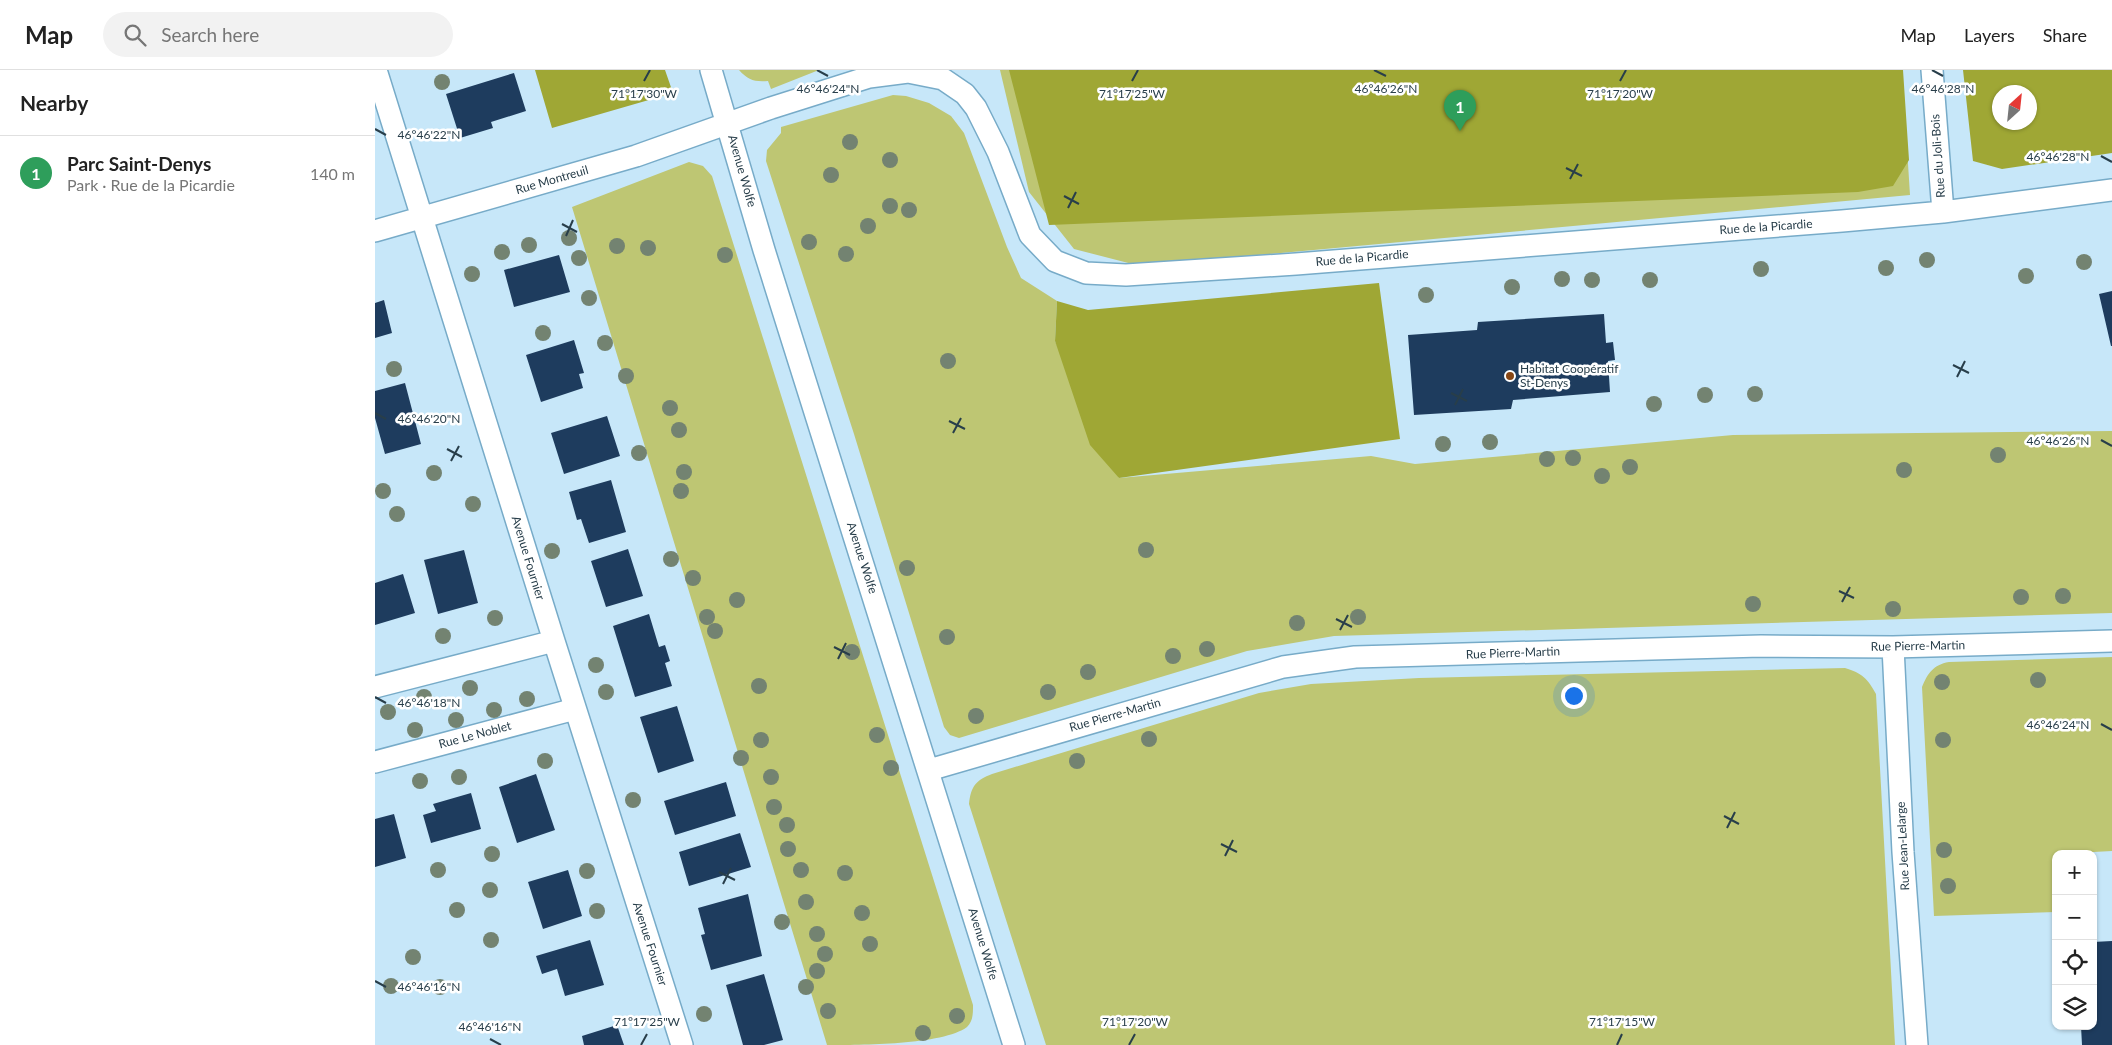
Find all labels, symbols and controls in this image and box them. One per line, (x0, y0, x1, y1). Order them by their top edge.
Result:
search box (103, 12, 453, 57)
text: Map (25, 20, 73, 49)
icon: search (121, 21, 149, 49)
text: Search here (161, 23, 259, 46)
text: Map (1900, 24, 1936, 46)
text: Layers (1964, 24, 2015, 46)
text: Share (2043, 24, 2087, 46)
text: 46°46'24"N (797, 81, 859, 96)
text: 46°46'26"N (1355, 81, 1417, 96)
text: 46°46'28"N (1912, 81, 1974, 96)
north arrow (1992, 85, 2037, 130)
text: 71°17'30"W (611, 86, 678, 101)
text: 71°17'25"W (1099, 86, 1166, 101)
text: 71°17'20"W (1587, 86, 1654, 101)
text: Nearby (20, 90, 88, 115)
pin: 1 (1444, 90, 1476, 131)
street label: Rue du Joli-Bois (1927, 114, 1948, 198)
text: 46°46'22"N (398, 127, 460, 142)
street label: Avenue Wolfe (725, 133, 760, 209)
text: 46°46'28"N (2027, 149, 2089, 164)
text: Parc Saint-Denys (67, 152, 211, 175)
street label: Rue Montreuil (514, 162, 590, 197)
text: 1 (31, 164, 41, 183)
text: 140 m (310, 164, 355, 183)
text: Park · Rue de la Picardie (67, 175, 235, 194)
street label: Rue de la Picardie (1719, 216, 1813, 237)
street label: Rue de la Picardie (1315, 246, 1409, 269)
place label: Habitat Coopératif St-Denys (1520, 361, 1619, 390)
marker: Habitat Coopératif St-Denys (1504, 370, 1516, 382)
text: 46°46'20"N (398, 411, 460, 426)
text: 46°46'26"N (2027, 433, 2089, 448)
street label: Avenue Fournier (509, 514, 549, 602)
street label: Avenue Wolfe (844, 520, 881, 596)
street label: Rue Pierre-Martin (1871, 637, 1965, 654)
street label: Rue Pierre-Martin (1466, 643, 1560, 662)
your location (1561, 683, 1587, 709)
street label: Rue Pierre-Martin (1067, 694, 1162, 735)
text: 46°46'18"N (398, 695, 460, 710)
street label: Rue Le Noblet (437, 717, 513, 751)
text: 46°46'24"N (2027, 717, 2089, 732)
street label: Rue Jean-Lelarge (1893, 801, 1912, 891)
map controls (2052, 850, 2097, 1030)
button: + (2052, 850, 2097, 895)
button: − (2052, 895, 2097, 940)
street label: Avenue Fournier (630, 900, 671, 988)
street label: Avenue Wolfe (965, 906, 1002, 982)
button: locate (2052, 940, 2097, 985)
text: 46°46'16"N (398, 979, 460, 994)
button: layers (2052, 985, 2097, 1030)
text: 71°17'25"W (614, 1014, 681, 1029)
text: 71°17'20"W (1102, 1014, 1169, 1029)
text: 71°17'15"W (1589, 1014, 1656, 1029)
text: 46°46'16"N (459, 1019, 521, 1034)

